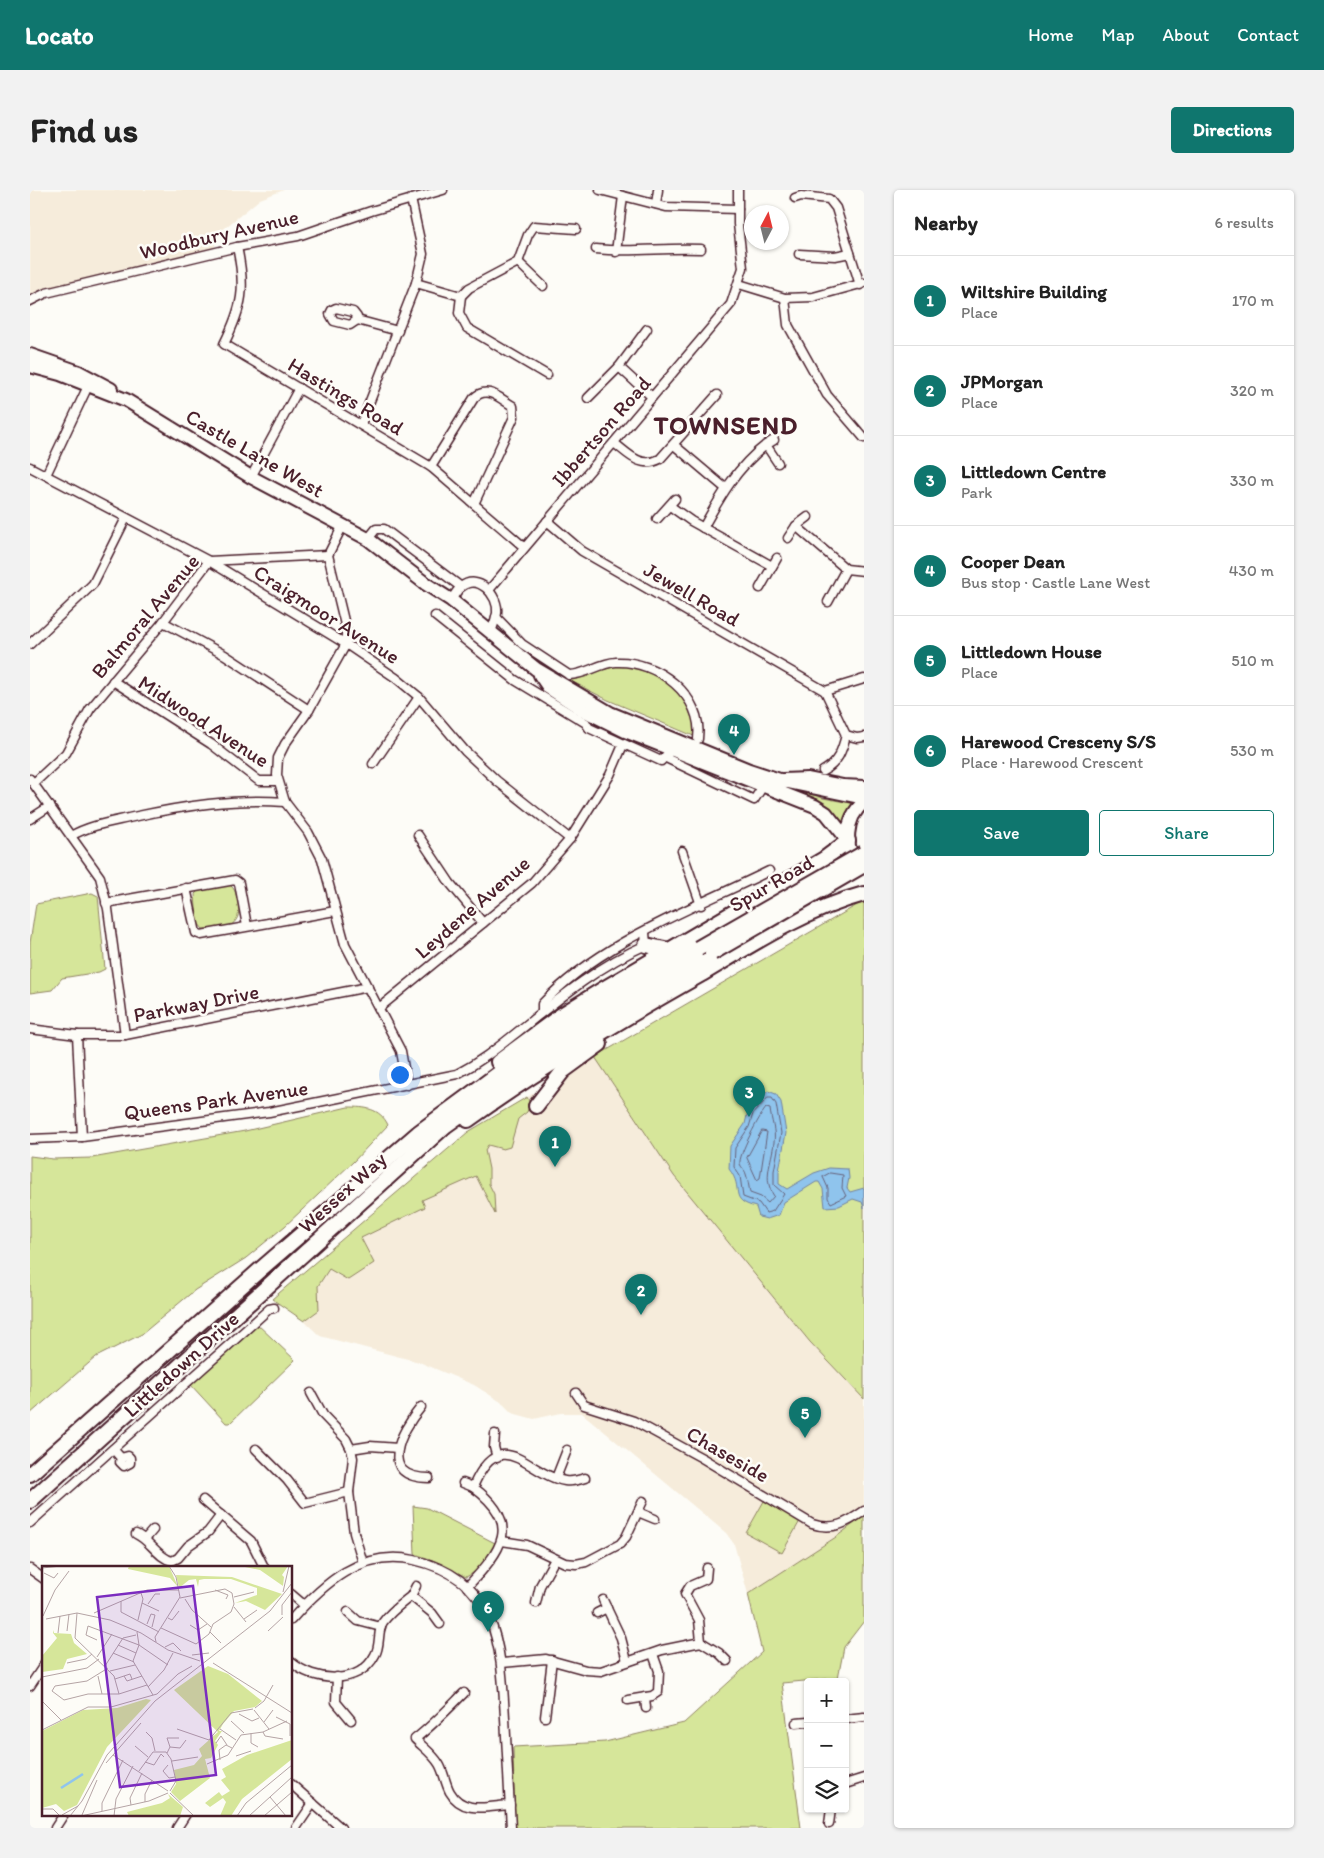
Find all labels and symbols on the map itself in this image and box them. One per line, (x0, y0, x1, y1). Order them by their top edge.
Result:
street label: Woodbury Avenue (137, 204, 301, 264)
north arrow (744, 205, 789, 250)
street label: Hastings Road (284, 352, 409, 441)
street label: Ibbertson Road (546, 370, 656, 491)
street label: Castle Lane West (181, 403, 329, 503)
district label: TOWNSEND (653, 409, 798, 441)
street label: Balmoral Avenue (86, 549, 204, 683)
street label: Jewell Road (639, 556, 745, 632)
street label: Craigmoor Avenue (249, 559, 405, 669)
street label: Midwood Avenue (134, 669, 274, 773)
pin: 4 (718, 714, 750, 755)
street label: Spur Road (724, 849, 818, 917)
street label: Leydene Avenue (409, 850, 535, 964)
street label: Parkway Drive (131, 979, 261, 1027)
your location (387, 1062, 413, 1088)
street label: Queens Park Avenue (122, 1075, 310, 1125)
pin: 3 (733, 1076, 765, 1117)
pin: 1 (539, 1126, 571, 1167)
street label: Wessex Way (293, 1146, 391, 1238)
pin: 2 (625, 1274, 657, 1315)
street label: Littledown Drive (118, 1306, 244, 1422)
pin: 5 (789, 1397, 821, 1438)
street label: Chaseside (682, 1420, 774, 1488)
inset map (42, 1566, 292, 1816)
pin: 6 (472, 1591, 504, 1632)

